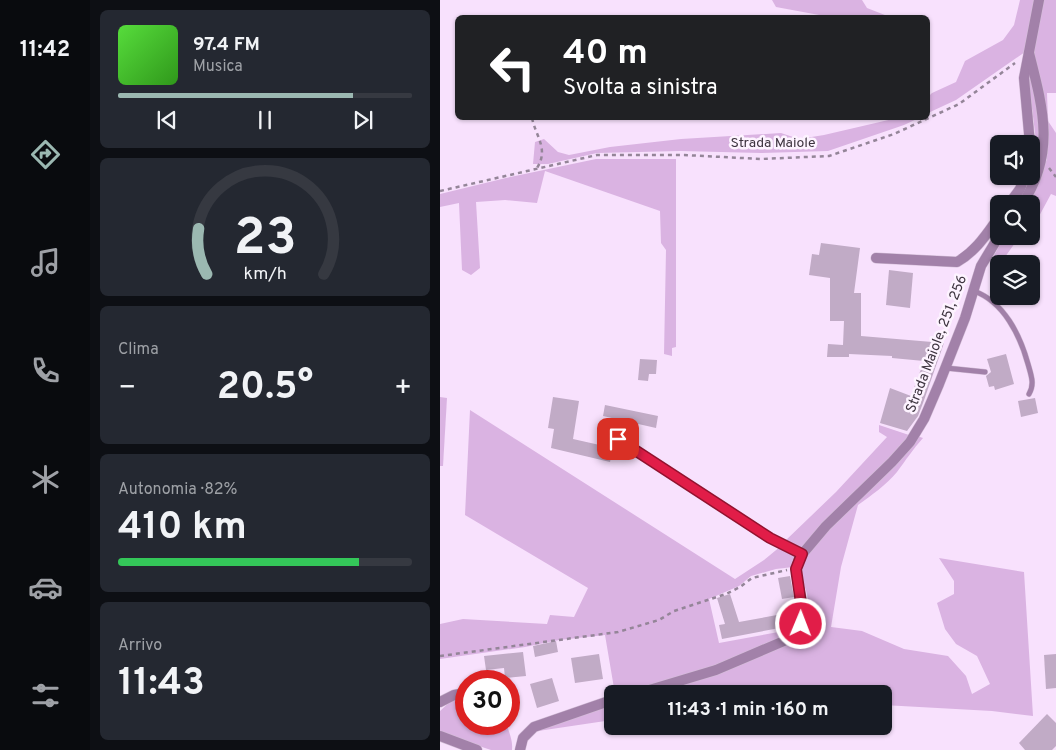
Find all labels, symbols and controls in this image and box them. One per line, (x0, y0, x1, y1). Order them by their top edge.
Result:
text: 40 m (563, 32, 648, 76)
text: 97.4 FM (193, 33, 260, 57)
icon: left (480, 35, 545, 100)
text: 11:42 (20, 37, 70, 64)
text: Musica (193, 57, 243, 77)
text: Svolta a sinistra (563, 75, 718, 102)
icon: previous (153, 106, 181, 134)
icon: pause (251, 106, 279, 134)
icon: next (349, 106, 377, 134)
street label: Strada Maiole (730, 135, 816, 152)
map controls (990, 135, 1040, 305)
button: sound (990, 135, 1040, 185)
icon: directions (28, 137, 63, 172)
button: search (990, 195, 1040, 245)
text: 23 (234, 207, 296, 273)
icon: music (28, 245, 63, 280)
button: layers (990, 255, 1040, 305)
text: km/h (243, 263, 287, 286)
street label: Strada Maiole, 251, 256 (903, 273, 971, 415)
text: Clima (118, 340, 159, 360)
icon: phone (28, 353, 63, 388)
text: 20.5° (217, 364, 313, 413)
text: − (118, 371, 136, 407)
text: + (394, 371, 412, 407)
pin (597, 418, 639, 460)
icon: arrive (604, 425, 632, 453)
icon: climate (28, 462, 63, 497)
text: Autonomia · 82% (118, 480, 237, 500)
text: 410 km (118, 504, 247, 553)
icon: car (28, 570, 63, 605)
position arrow (774, 597, 826, 649)
text: Arrivo (118, 636, 162, 656)
text: 11:43 (118, 660, 205, 709)
speed limit sign: 30 (455, 670, 520, 735)
icon: filters (28, 678, 63, 713)
text: 11:43 · 1 min · 160 m (667, 698, 829, 722)

